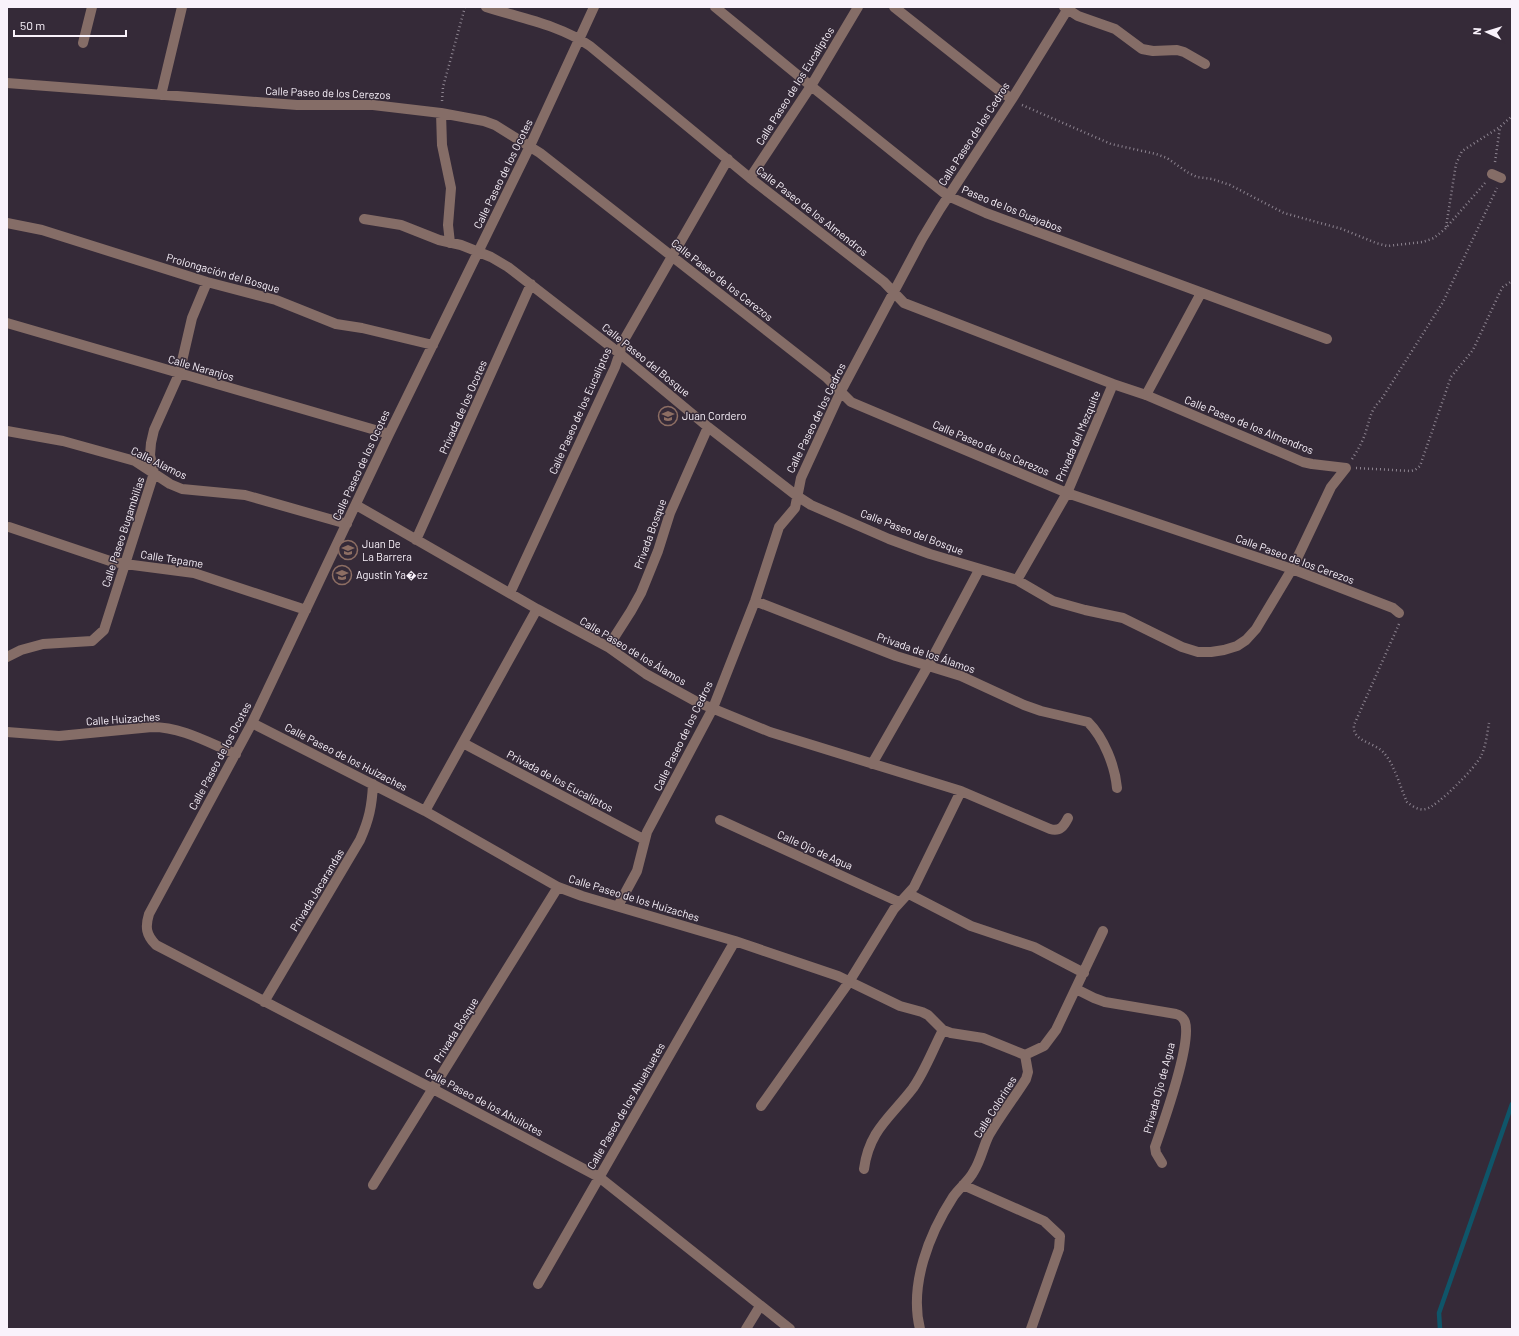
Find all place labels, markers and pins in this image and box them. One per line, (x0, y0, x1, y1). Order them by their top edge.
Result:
school or university icon: Juan Cordero (657, 405, 679, 427)
place label: Juan Cordero (682, 409, 746, 422)
place label: Juan De La Barrera (362, 537, 412, 563)
school or university icon: Juan De La Barrera (337, 539, 359, 561)
school or university icon: Agustin Ya�ez (331, 564, 353, 586)
place label: Agustin Ya�ez (356, 568, 428, 581)

